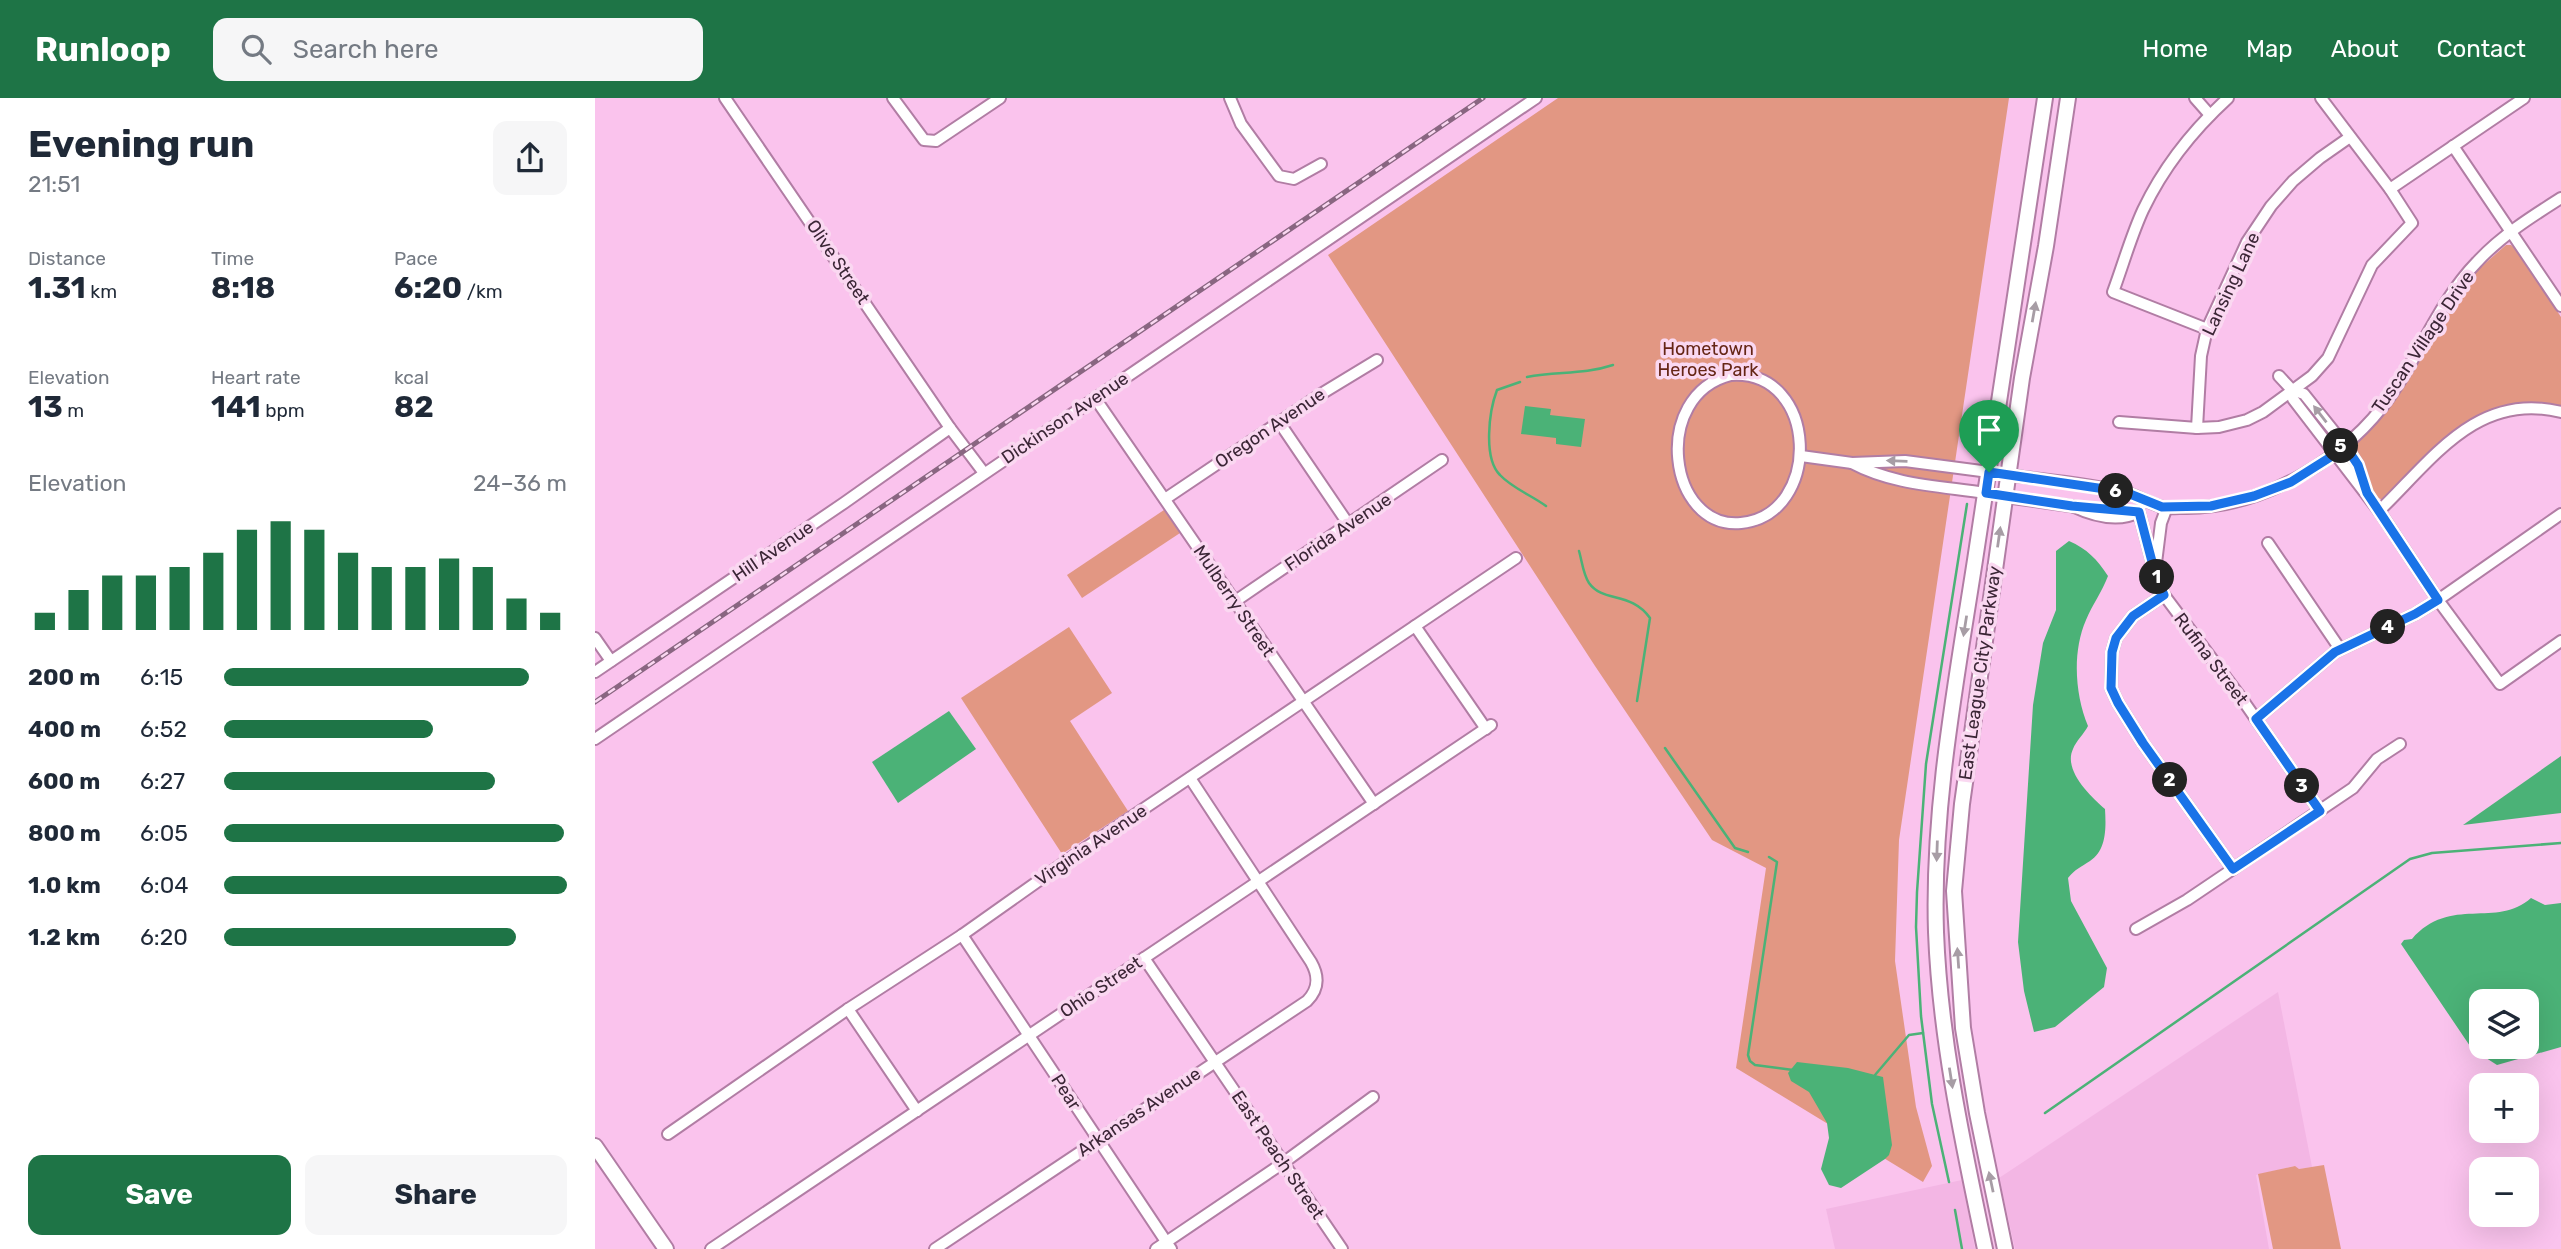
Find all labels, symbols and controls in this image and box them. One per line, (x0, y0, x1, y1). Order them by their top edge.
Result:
search box (213, 18, 703, 81)
text: Runloop (35, 30, 171, 69)
icon: search (237, 30, 275, 68)
text: Search here (293, 34, 439, 65)
text: Home (2142, 35, 2208, 63)
text: Map (2246, 35, 2293, 63)
text: About (2331, 35, 2399, 63)
text: Contact (2437, 35, 2526, 63)
text: Evening run (28, 121, 254, 167)
button: share (493, 121, 567, 195)
text: 21:51 (28, 170, 80, 198)
street label: Olive Street (802, 216, 874, 308)
street label: Lansing Lane (2197, 229, 2265, 339)
text: Distance (28, 247, 106, 270)
text: Time (211, 247, 254, 270)
text: Pace (394, 247, 438, 270)
street label: Tuscan Village Drive (2367, 267, 2479, 417)
text: 1.31 (28, 270, 86, 306)
text: 8:18 (211, 270, 275, 306)
text: 6:20 (394, 270, 462, 306)
text: km (86, 280, 117, 303)
text: /km (462, 280, 503, 303)
one-way arrow (2029, 301, 2040, 323)
park label: Hometown Heroes Park (1657, 338, 1759, 381)
text: Elevation (28, 366, 109, 389)
text: Heart rate (211, 366, 301, 389)
text: kcal (394, 366, 429, 389)
street label: Dickinson Avenue (997, 367, 1133, 469)
street label: Oregon Avenue (1211, 383, 1329, 473)
text: 13 (28, 389, 63, 425)
text: 141 (211, 389, 261, 425)
text: 82 (394, 389, 434, 425)
text: m (63, 399, 84, 422)
text: bpm (261, 399, 305, 422)
pin (1959, 400, 2019, 472)
one-way arrow (2313, 405, 2328, 422)
icon: arrive (1970, 411, 2008, 449)
pin: 5 (2323, 428, 2359, 464)
text: 5 (2334, 434, 2347, 457)
one-way arrow (1885, 455, 1907, 466)
text: Elevation (28, 469, 127, 497)
text: 24–36 m (473, 469, 567, 497)
pin: 6 (2099, 474, 2133, 508)
text: 6 (2109, 479, 2122, 502)
street label: Florida Avenue (1280, 488, 1396, 576)
street label: Hill Avenue (728, 516, 818, 586)
one-way arrow (1994, 526, 2005, 548)
street label: Mulberry Street (1189, 541, 1279, 661)
pin: 1 (2139, 560, 2175, 594)
street label: East League City Parkway (1954, 564, 2006, 781)
text: 1 (2152, 565, 2161, 588)
street label: Rufina Street (2169, 609, 2253, 709)
pin: 4 (2371, 610, 2406, 644)
one-way arrow (1959, 615, 1970, 637)
text: 4 (2381, 615, 2394, 638)
text: 200 m (28, 663, 100, 691)
text: 6:15 (140, 663, 183, 691)
text: 400 m (28, 715, 101, 743)
text: 6:52 (140, 715, 187, 743)
pin: 2 (2153, 762, 2187, 798)
text: 600 m (28, 767, 100, 795)
text: 6:27 (140, 767, 185, 795)
text: 2 (2163, 768, 2176, 791)
pin: 3 (2285, 768, 2319, 804)
text: 3 (2295, 774, 2308, 797)
street label: Virginia Avenue (1031, 800, 1151, 890)
text: 800 m (28, 819, 101, 847)
text: 6:05 (140, 819, 188, 847)
one-way arrow (1932, 841, 1943, 863)
text: 1.0 km (28, 871, 101, 899)
text: 6:04 (140, 871, 189, 899)
text: 1.2 km (28, 923, 100, 951)
text: 6:20 (140, 923, 188, 951)
one-way arrow (1952, 946, 1963, 968)
street label: Ohio Street (1056, 952, 1146, 1022)
map controls (2469, 989, 2539, 1227)
button: layers (2469, 989, 2539, 1059)
street label: Arkansas Avenue (1073, 1063, 1205, 1161)
one-way arrow (1946, 1067, 1957, 1089)
street label: Pear (1046, 1070, 1086, 1114)
button: + (2469, 1073, 2539, 1143)
street label: East Peach Street (1227, 1087, 1329, 1223)
button: Save (28, 1155, 291, 1235)
button: Share (305, 1155, 567, 1235)
button: − (2469, 1157, 2539, 1227)
one-way arrow (1986, 1171, 1997, 1193)

